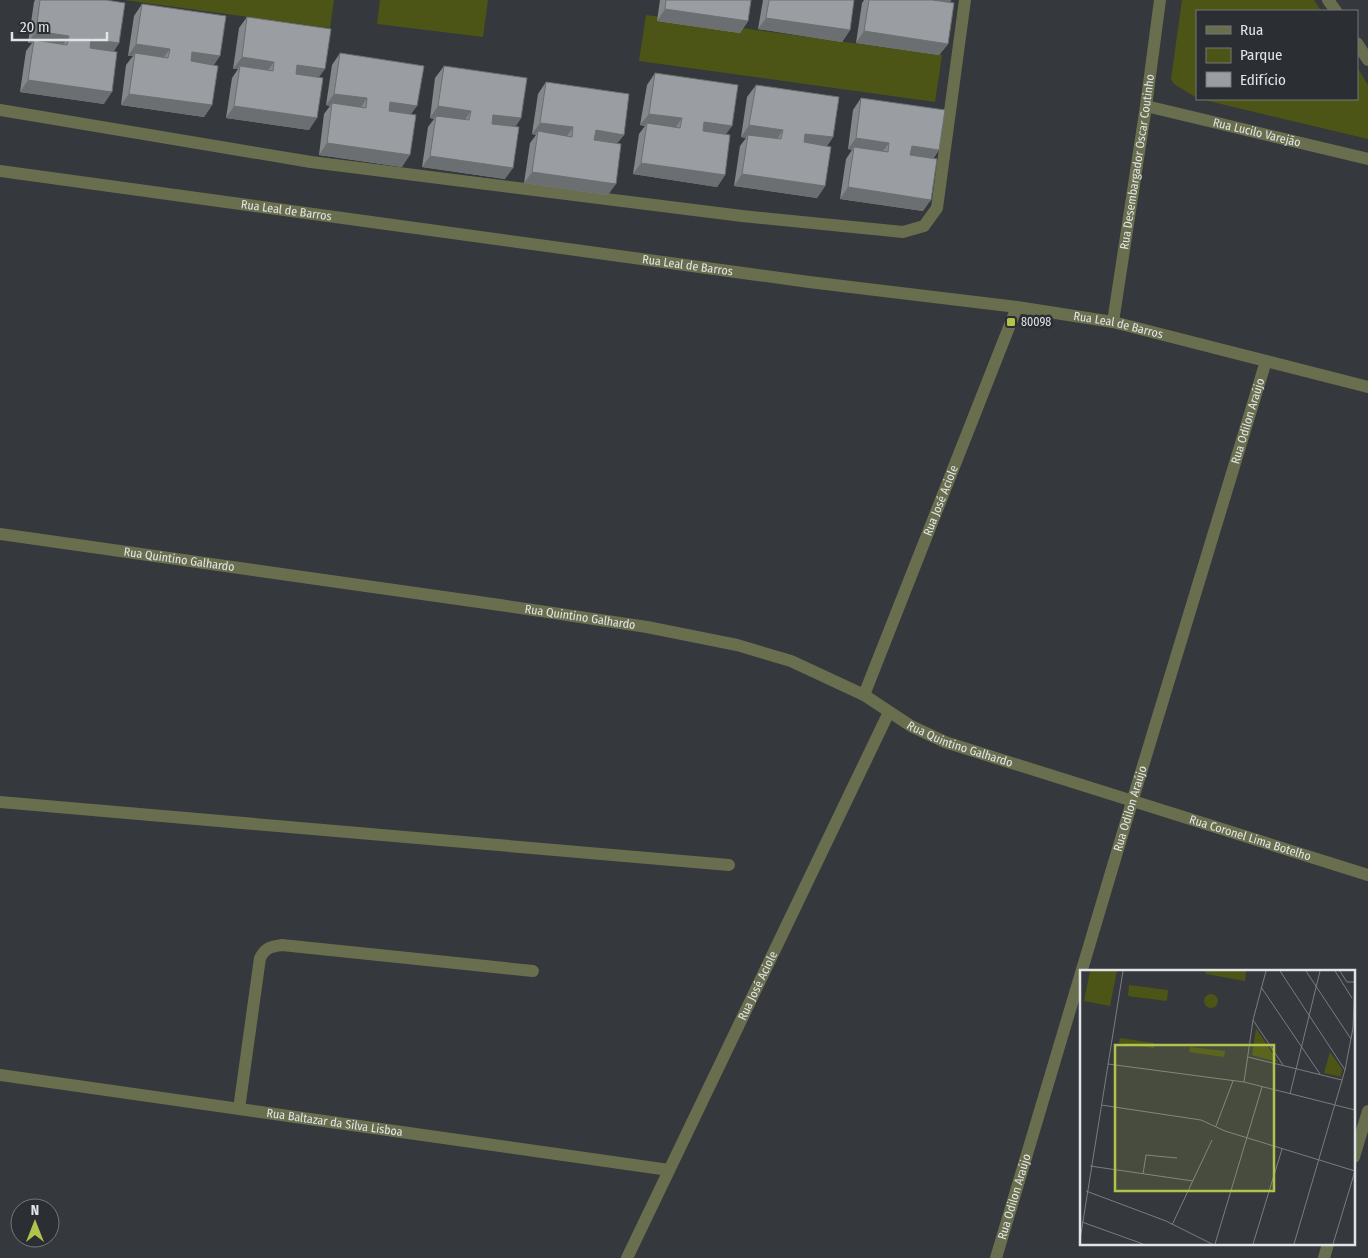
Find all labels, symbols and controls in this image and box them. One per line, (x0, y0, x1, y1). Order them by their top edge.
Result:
scale bar (12, 10, 108, 42)
legend (1196, 10, 1358, 100)
text: 20 m (20, 18, 50, 36)
text: Rua (1240, 21, 1263, 39)
text: Parque (1240, 46, 1283, 64)
text: Edifício (1240, 71, 1286, 89)
street label: Rua Desembargador Oscar Coutinho (1117, 73, 1157, 250)
street label: Rua Lucilo Varejão (1212, 115, 1302, 150)
street label: Rua Leal de Barros (240, 197, 333, 223)
street label: Rua Leal de Barros (641, 252, 734, 278)
street label: Rua Leal de Barros (1072, 309, 1165, 341)
place label: 80098 (1021, 315, 1051, 329)
marker: 80098 (1005, 316, 1017, 328)
street label: Rua Odilon Araújo (1228, 377, 1267, 466)
street label: Rua José Aciole (920, 463, 961, 538)
street label: Rua Quintino Galhardo (123, 545, 236, 574)
street label: Rua Quintino Galhardo (524, 602, 636, 632)
street label: Rua Quintino Galhardo (904, 718, 1015, 770)
street label: Rua Odilon Araújo (1111, 764, 1150, 853)
street label: Rua Coronel Lima Botelho (1188, 812, 1313, 864)
street label: Rua José Aciole (735, 949, 780, 1023)
inset map (1080, 970, 1356, 1246)
street label: Rua Baltazar da Silva Lisboa (266, 1106, 404, 1139)
street label: Rua Odilon Araújo (995, 1152, 1034, 1241)
north arrow (10, 1198, 60, 1248)
text: N (31, 1202, 39, 1219)

